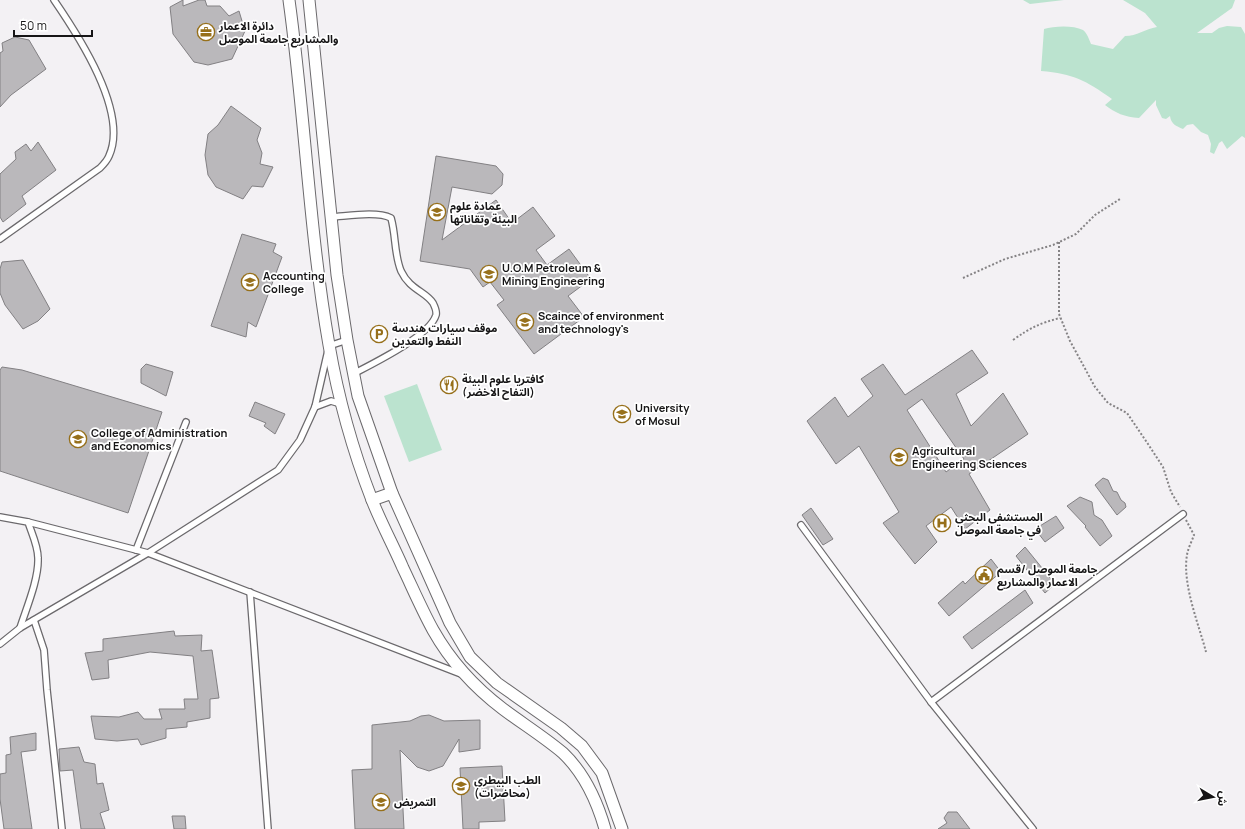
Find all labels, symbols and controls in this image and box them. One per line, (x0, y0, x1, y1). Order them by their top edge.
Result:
scale bar (14, 12, 92, 38)
text: 50 m (20, 17, 47, 34)
place label: دائرة الاعمار والمشاريع جامعة الموصل (218, 18, 338, 48)
office icon: دائرة الاعمار والمشاريع جامعة الموصل (196, 22, 216, 42)
place label: عمادة علوم البيئة وتقاناتها (450, 198, 517, 226)
school or university icon: عمادة علوم البيئة وتقاناتها (427, 202, 447, 222)
place label: U.O.M Petroleum & Mining Engineering (502, 260, 605, 288)
school or university icon: U.O.M Petroleum & Mining Engineering (479, 264, 499, 284)
place label: Accounting College (263, 268, 325, 296)
school or university icon: Accounting College (240, 272, 260, 292)
place label: Scaince of environment and technology's (538, 308, 664, 336)
school or university icon: Scaince of environment and technology's (515, 312, 535, 332)
place label: موقف سيارات هندسة النفط والتعدين (392, 320, 497, 348)
parking icon: موقف سيارات هندسة النفط والتعدين (369, 324, 389, 344)
place label: كافتريا علوم البيئة (التفاح الاخضر) (462, 371, 545, 400)
restaurant icon: كافتريا علوم البيئة (التفاح الاخضر) (439, 375, 459, 395)
place label: University of Mosul (635, 400, 690, 428)
school or university icon: University of Mosul (612, 404, 632, 424)
place label: College of Administration and Economics (91, 425, 228, 453)
school or university icon: College of Administration and Economics (68, 429, 88, 449)
place label: Agricultural Engineering Sciences (912, 443, 1027, 471)
school or university icon: Agricultural Engineering Sciences (889, 447, 909, 467)
place label: المستشفى البحثي في جامعة الموصل (955, 509, 1043, 540)
hospital icon: المستشفى البحثي في جامعة الموصل (932, 513, 952, 533)
place label: جامعة الموصل /قسم الاعمار والمشاريع (997, 561, 1098, 591)
public building icon: جامعة الموصل /قسم الاعمار والمشاريع (974, 565, 994, 585)
place label: الطب البيطري (محاضرات) (474, 772, 541, 800)
school or university icon: الطب البيطري (محاضرات) (451, 776, 471, 796)
north arrow (1193, 777, 1233, 817)
text: ش (1215, 790, 1232, 808)
school or university icon: التمريض (371, 792, 391, 812)
place label: التمريض (394, 794, 436, 809)

